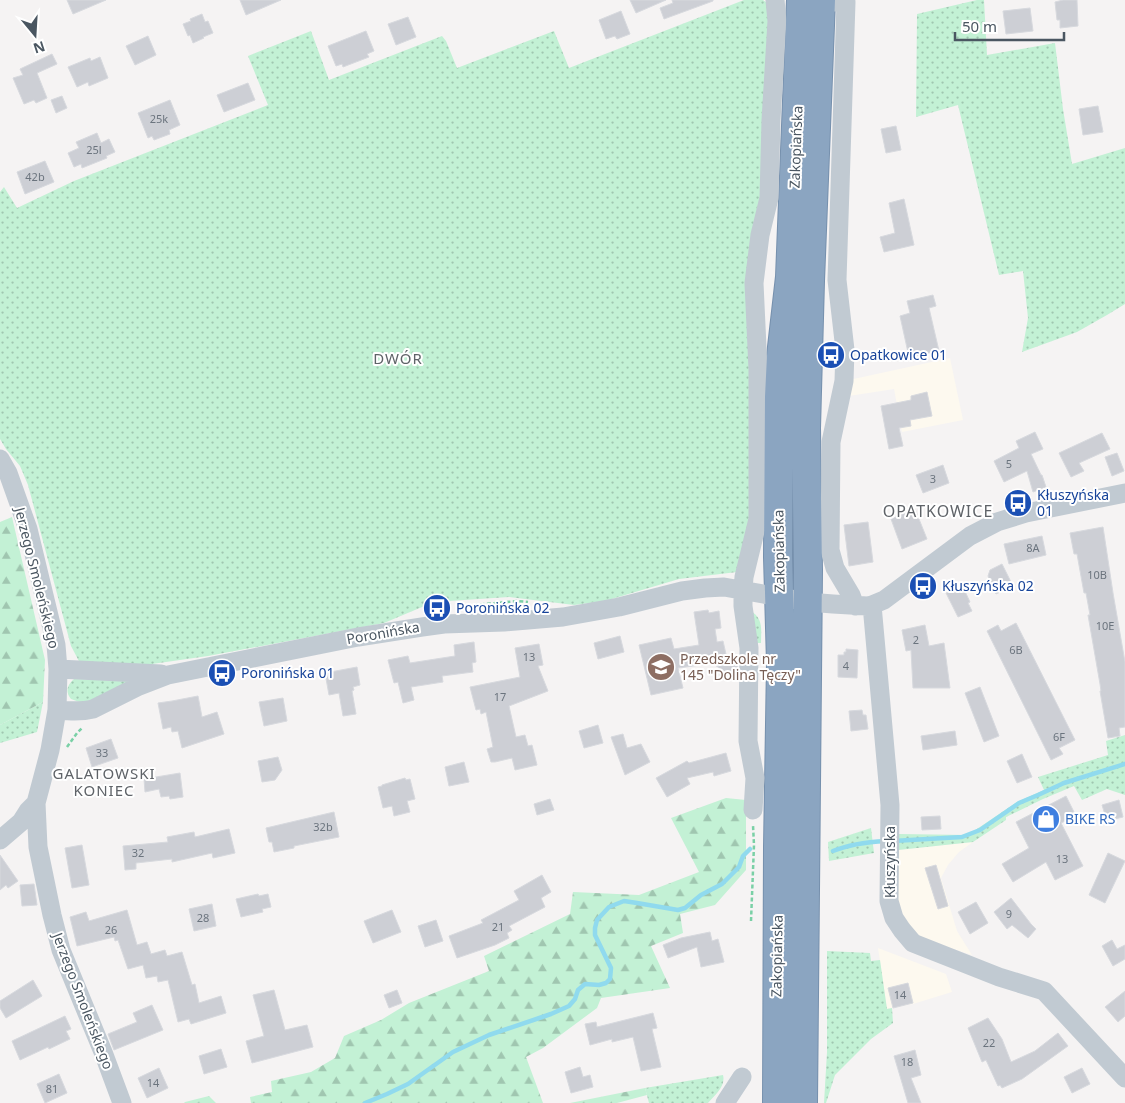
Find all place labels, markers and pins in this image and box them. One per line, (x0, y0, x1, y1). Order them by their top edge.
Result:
bus stop icon: Opatkowice 01 (816, 340, 846, 370)
place label: Opatkowice 01 (850, 345, 947, 364)
place label: Kłuszyńska 01 (1037, 485, 1109, 520)
bus stop icon: Kłuszyńska 01 (1003, 488, 1033, 518)
bus stop icon: Kłuszyńska 02 (908, 571, 938, 601)
place label: Kłuszyńska 02 (942, 576, 1034, 595)
bus stop icon: Poronińska 02 (422, 593, 452, 623)
place label: Poronińska 02 (456, 598, 550, 617)
place label: Przedszkole nr 145 "Dolina Tęczy" (680, 649, 801, 684)
school or university icon: Przedszkole nr 145 "Dolina Tęczy" (646, 652, 676, 682)
bus stop icon: Poronińska 01 (207, 658, 237, 688)
place label: Poronińska 01 (241, 663, 335, 682)
shop icon: BIKE RS (1031, 804, 1061, 834)
place label: BIKE RS (1065, 809, 1116, 828)

